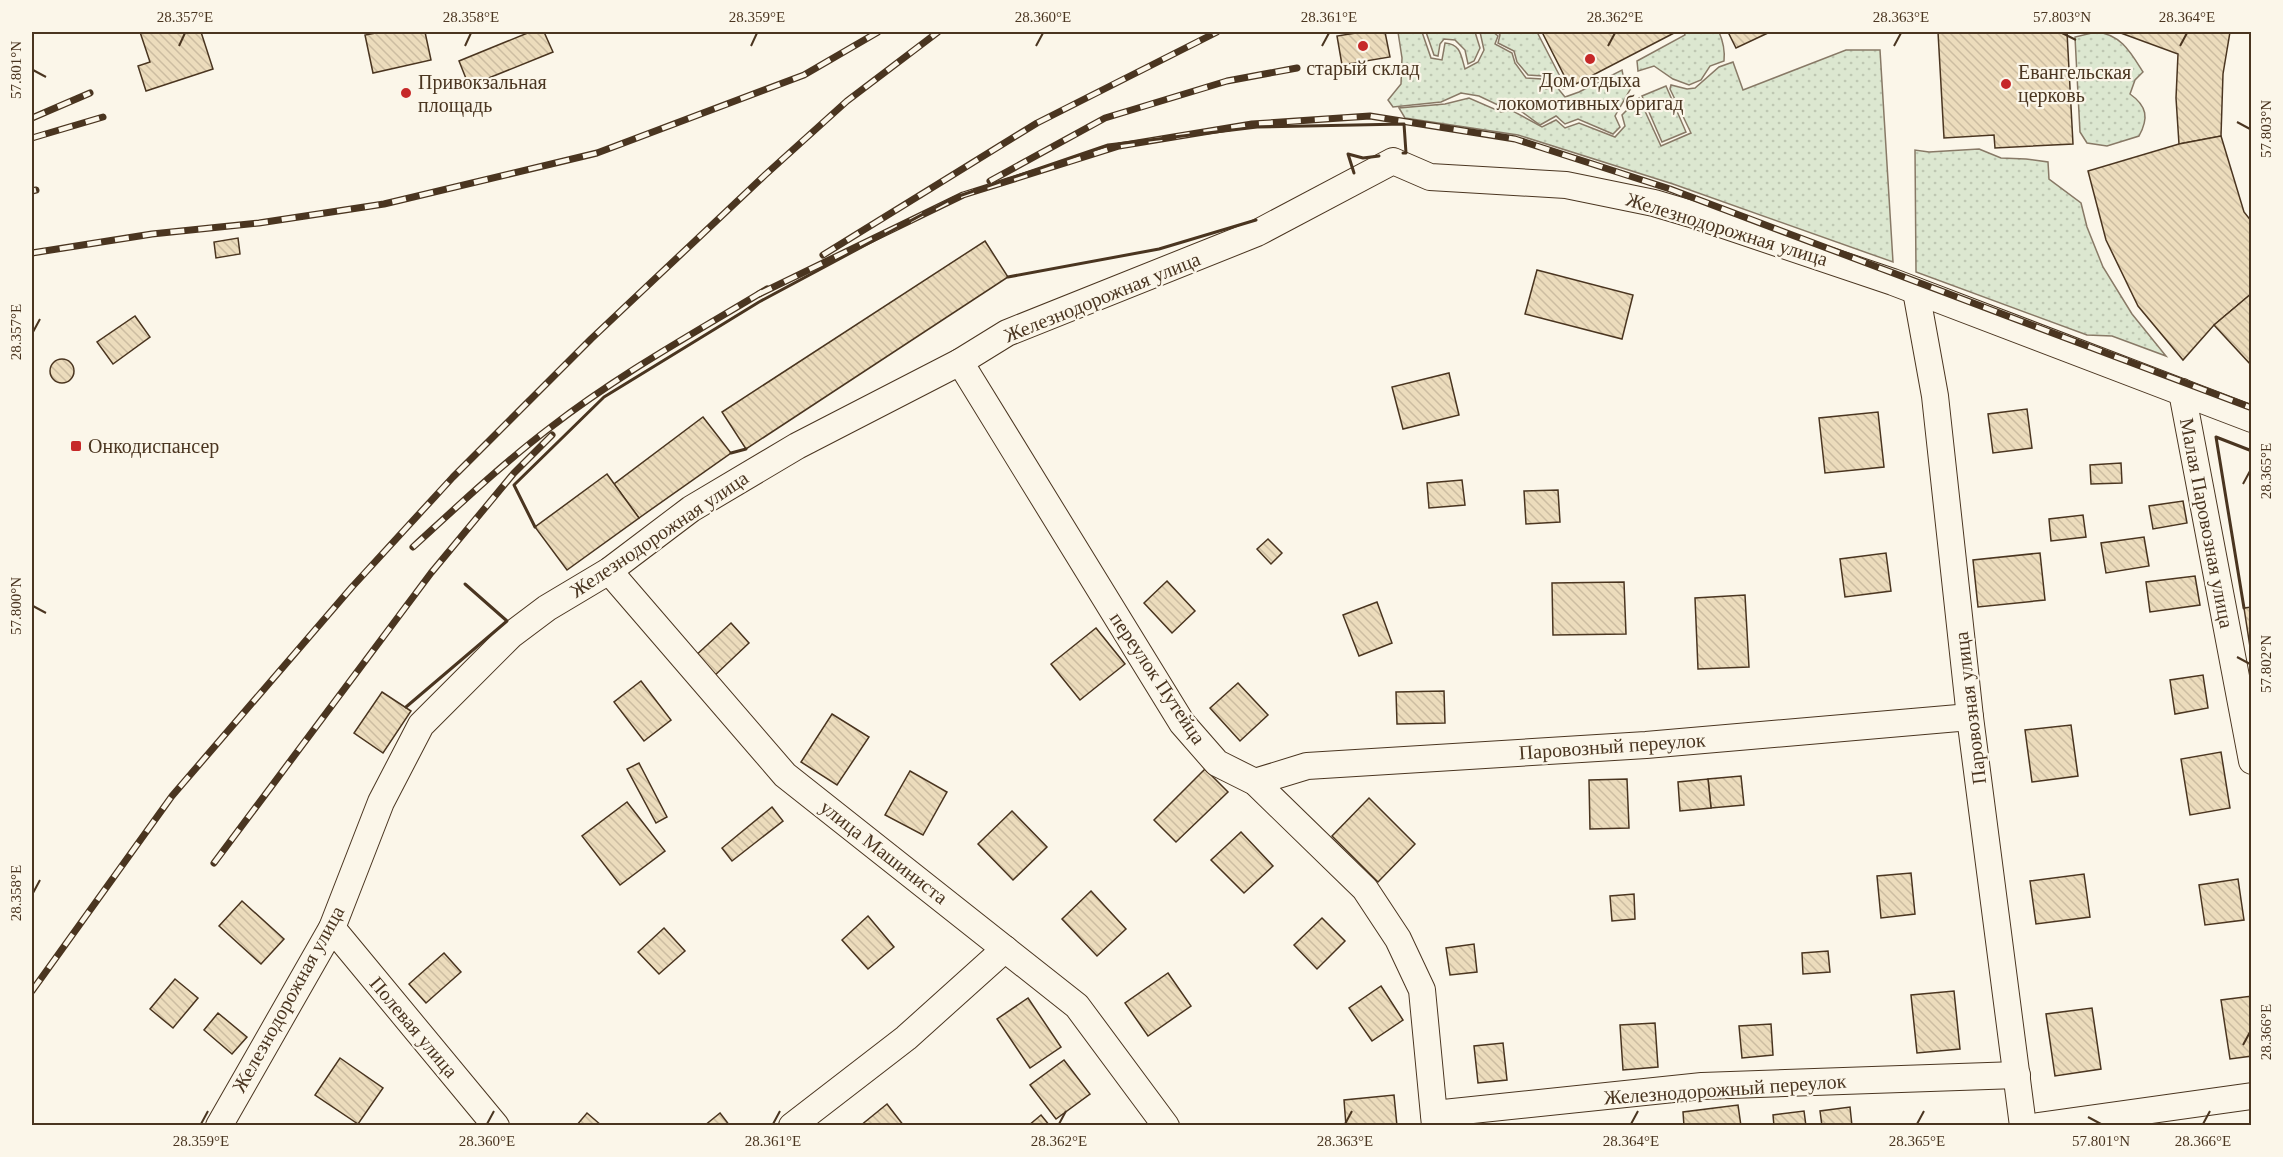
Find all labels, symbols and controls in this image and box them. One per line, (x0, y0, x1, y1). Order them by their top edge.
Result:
text: 28.357°E (157, 9, 213, 25)
text: 28.358°E (443, 9, 499, 25)
text: 28.359°E (729, 9, 785, 25)
text: 28.360°E (1015, 9, 1071, 25)
text: 28.361°E (1301, 9, 1357, 25)
text: 28.362°E (1587, 9, 1643, 25)
text: 28.363°E (1873, 9, 1929, 25)
text: 57.803°N (2033, 9, 2091, 25)
text: 28.364°E (2159, 9, 2215, 25)
marker: старый склад (1356, 39, 1370, 53)
text: 57.801°N (8, 41, 24, 99)
marker: Дом отдыха локомотивных бригад (1583, 52, 1597, 66)
place label: старый склад (1306, 57, 1420, 80)
place label: Евангельская церковь (2018, 61, 2131, 107)
place label: Дом отдыха локомотивных бригад (1497, 69, 1683, 115)
place label: Привокзальная площадь (418, 71, 547, 117)
marker: Евангельская церковь (1999, 77, 2013, 91)
marker: Привокзальная площадь (399, 86, 413, 100)
text: 57.803°N (2258, 100, 2274, 158)
street label: Железнодорожная улица (1623, 188, 1831, 271)
street label: Железнодорожная улица (1001, 248, 1204, 347)
text: 28.357°E (8, 304, 24, 360)
street label: Малая Паровозная улица (2175, 416, 2238, 630)
place label: Онкодиспансер (88, 435, 219, 458)
marker: Онкодиспансер (69, 439, 83, 453)
text: 28.365°E (2258, 443, 2274, 499)
street label: Железнодорожная улица (566, 466, 753, 603)
text: 57.800°N (8, 577, 24, 635)
street label: переулок Путейца (1105, 608, 1210, 749)
street label: Паровозная улица (1950, 630, 1991, 786)
text: 57.802°N (2258, 635, 2274, 693)
street label: Паровозный переулок (1518, 728, 1706, 764)
street label: улица Машиниста (815, 796, 952, 909)
text: 28.358°E (8, 865, 24, 921)
street label: Железнодорожная улица (228, 902, 349, 1096)
street label: Полевая улица (365, 972, 463, 1083)
text: 28.366°E (2258, 1004, 2274, 1060)
street label: Железнодорожный переулок (1603, 1070, 1847, 1109)
text: 28.359°E (173, 1133, 229, 1149)
text: 28.360°E (459, 1133, 515, 1149)
text: 28.361°E (745, 1133, 801, 1149)
text: 28.362°E (1031, 1133, 1087, 1149)
text: 28.363°E (1317, 1133, 1373, 1149)
text: 28.364°E (1603, 1133, 1659, 1149)
text: 28.365°E (1889, 1133, 1945, 1149)
text: 57.801°N (2072, 1133, 2130, 1149)
text: 28.366°E (2175, 1133, 2231, 1149)

